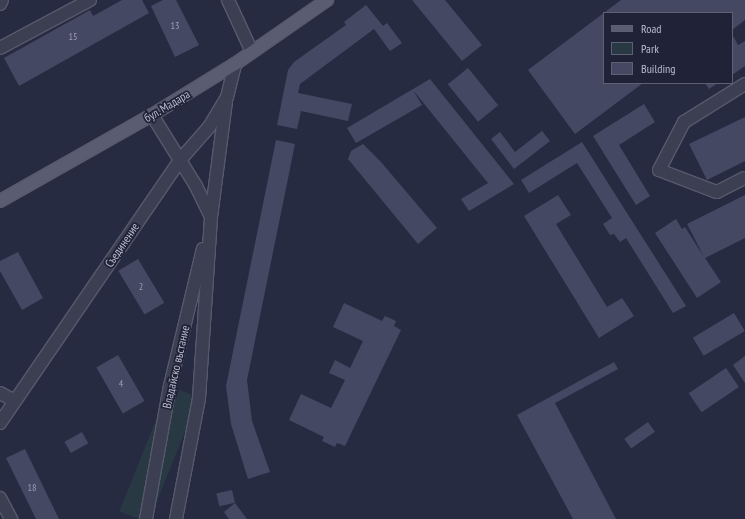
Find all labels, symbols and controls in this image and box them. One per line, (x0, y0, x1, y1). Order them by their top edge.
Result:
legend (603, 12, 733, 84)
house number: 13 (171, 20, 179, 32)
text: Road (641, 21, 661, 36)
house number: 15 (69, 31, 77, 43)
text: Park (641, 41, 659, 56)
text: Building (641, 61, 676, 76)
street label: бул. Мадара (141, 87, 193, 125)
street label: Съединение (102, 220, 142, 270)
house number: 2 (139, 281, 143, 293)
street label: Владайско въстание (159, 324, 193, 410)
house number: 4 (119, 378, 123, 390)
house number: 18 (28, 482, 36, 494)

